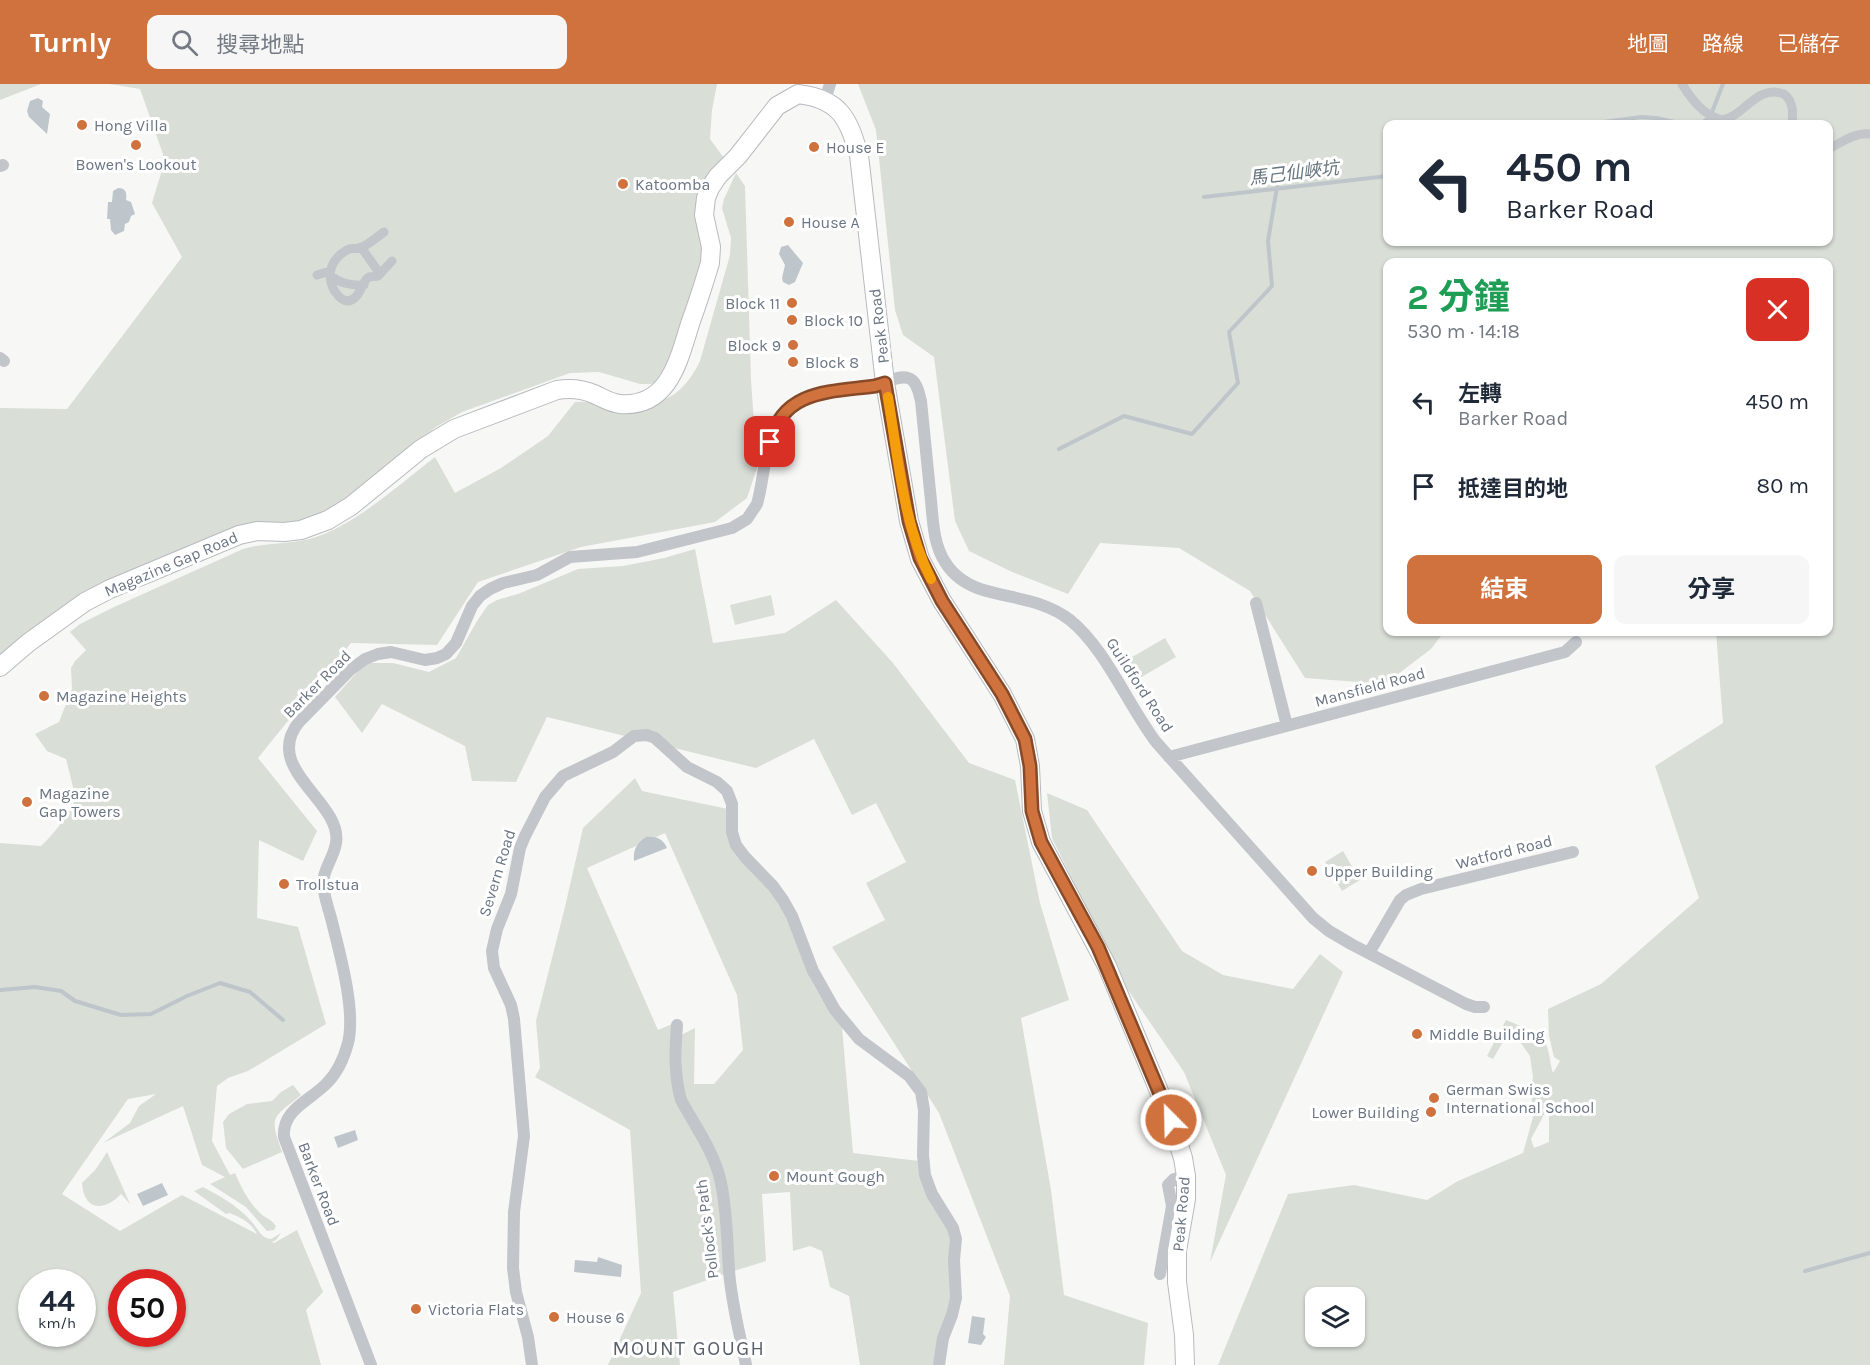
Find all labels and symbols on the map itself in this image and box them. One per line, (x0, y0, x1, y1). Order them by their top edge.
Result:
place label: Hong Villa (94, 116, 167, 135)
marker: Hong Villa (75, 118, 89, 132)
marker: Bowen's Lookout (129, 138, 143, 152)
place label: House E (826, 138, 885, 157)
marker: House E (807, 140, 821, 154)
place label: Bowen's Lookout (76, 155, 196, 174)
water label: 馬己仙峽坑 (1248, 156, 1343, 189)
place label: Katoomba (635, 175, 710, 194)
marker: Katoomba (616, 177, 630, 191)
place label: House A (801, 213, 860, 232)
marker: House A (782, 215, 796, 229)
street label: Peak Road (865, 287, 893, 365)
place label: Block 11 (725, 294, 780, 313)
marker: Block 11 (785, 296, 799, 310)
place label: Block 10 (804, 311, 863, 330)
marker: Block 10 (785, 313, 799, 327)
place label: Block 9 (727, 336, 781, 355)
marker: Block 9 (786, 338, 800, 352)
place label: Block 8 (805, 353, 859, 372)
marker: Block 8 (786, 355, 800, 369)
pin (744, 416, 795, 467)
street label: Magazine Gap Road (101, 527, 241, 601)
street label: Guildford Road (1102, 634, 1178, 736)
street label: Barker Road (279, 646, 355, 722)
street label: Mansfield Road (1313, 663, 1427, 711)
place label: Magazine Heights (56, 687, 187, 706)
marker: Magazine Heights (37, 689, 51, 703)
place label: Magazine Gap Towers (39, 784, 121, 821)
marker: Magazine Gap Towers (20, 795, 34, 809)
street label: Severn Road (475, 827, 519, 919)
street label: Watford Road (1454, 831, 1554, 873)
place label: Upper Building (1324, 862, 1433, 881)
marker: Upper Building (1305, 864, 1319, 878)
place label: Trollstua (296, 875, 359, 894)
marker: Trollstua (277, 877, 291, 891)
place label: Middle Building (1429, 1025, 1545, 1044)
marker: Middle Building (1410, 1027, 1424, 1041)
place label: German Swiss International School (1446, 1080, 1594, 1117)
position arrow (1139, 1088, 1203, 1152)
marker: German Swiss International School (1427, 1091, 1441, 1105)
place label: Lower Building (1312, 1103, 1419, 1122)
marker: Lower Building (1424, 1105, 1438, 1119)
street label: Barker Road (294, 1139, 344, 1229)
place label: Mount Gough (786, 1167, 885, 1186)
marker: Mount Gough (767, 1169, 781, 1183)
street label: Peak Road (1168, 1176, 1194, 1252)
street label: Pollock's Path (691, 1178, 723, 1280)
speed limit sign: 50 (108, 1269, 186, 1347)
place label: Victoria Flats (428, 1300, 524, 1319)
marker: Victoria Flats (409, 1302, 423, 1316)
place label: House 6 (566, 1308, 625, 1327)
marker: House 6 (547, 1310, 561, 1324)
district label: MOUNT GOUGH (613, 1337, 765, 1360)

